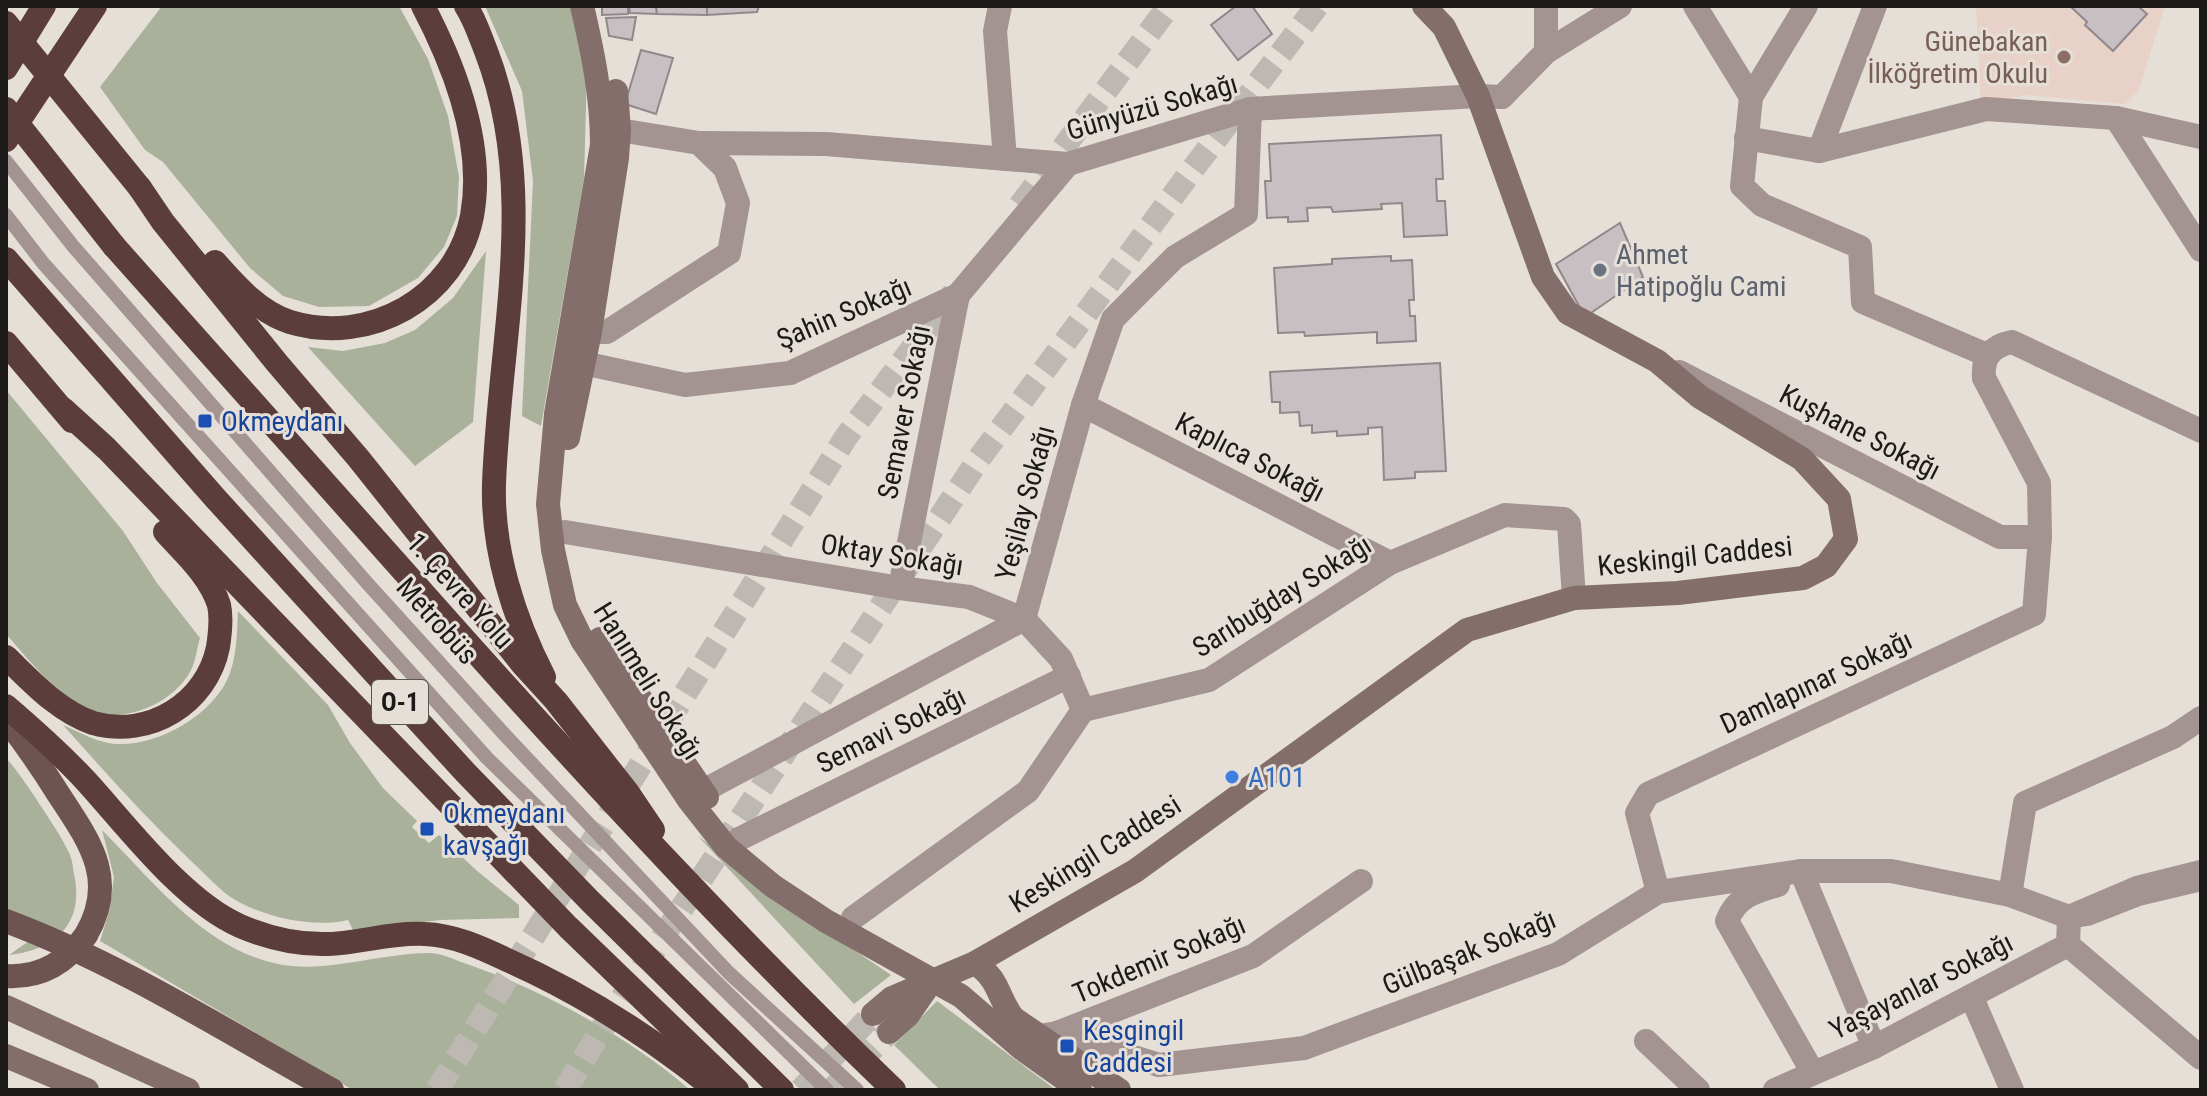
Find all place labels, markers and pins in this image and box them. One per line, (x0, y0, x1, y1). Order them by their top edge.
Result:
place label: Günebakan İlköğretim Okulu (1868, 25, 2048, 90)
marker: Günebakan İlköğretim Okulu (2055, 48, 2073, 66)
place label: Ahmet Hatipoğlu Cami (1616, 238, 1786, 303)
marker: Ahmet Hatipoğlu Cami (1591, 261, 1609, 279)
place label: Okmeydanı (221, 405, 343, 438)
marker: Okmeydanı (196, 412, 214, 430)
place label: A101 (1248, 761, 1306, 794)
marker: A101 (1223, 768, 1241, 786)
place label: Okmeydanı kavşağı (443, 797, 565, 862)
marker: Okmeydanı kavşağı (418, 820, 436, 838)
place label: Kesgingil Caddesi (1083, 1014, 1184, 1079)
marker: Kesgingil Caddesi (1058, 1037, 1076, 1055)

